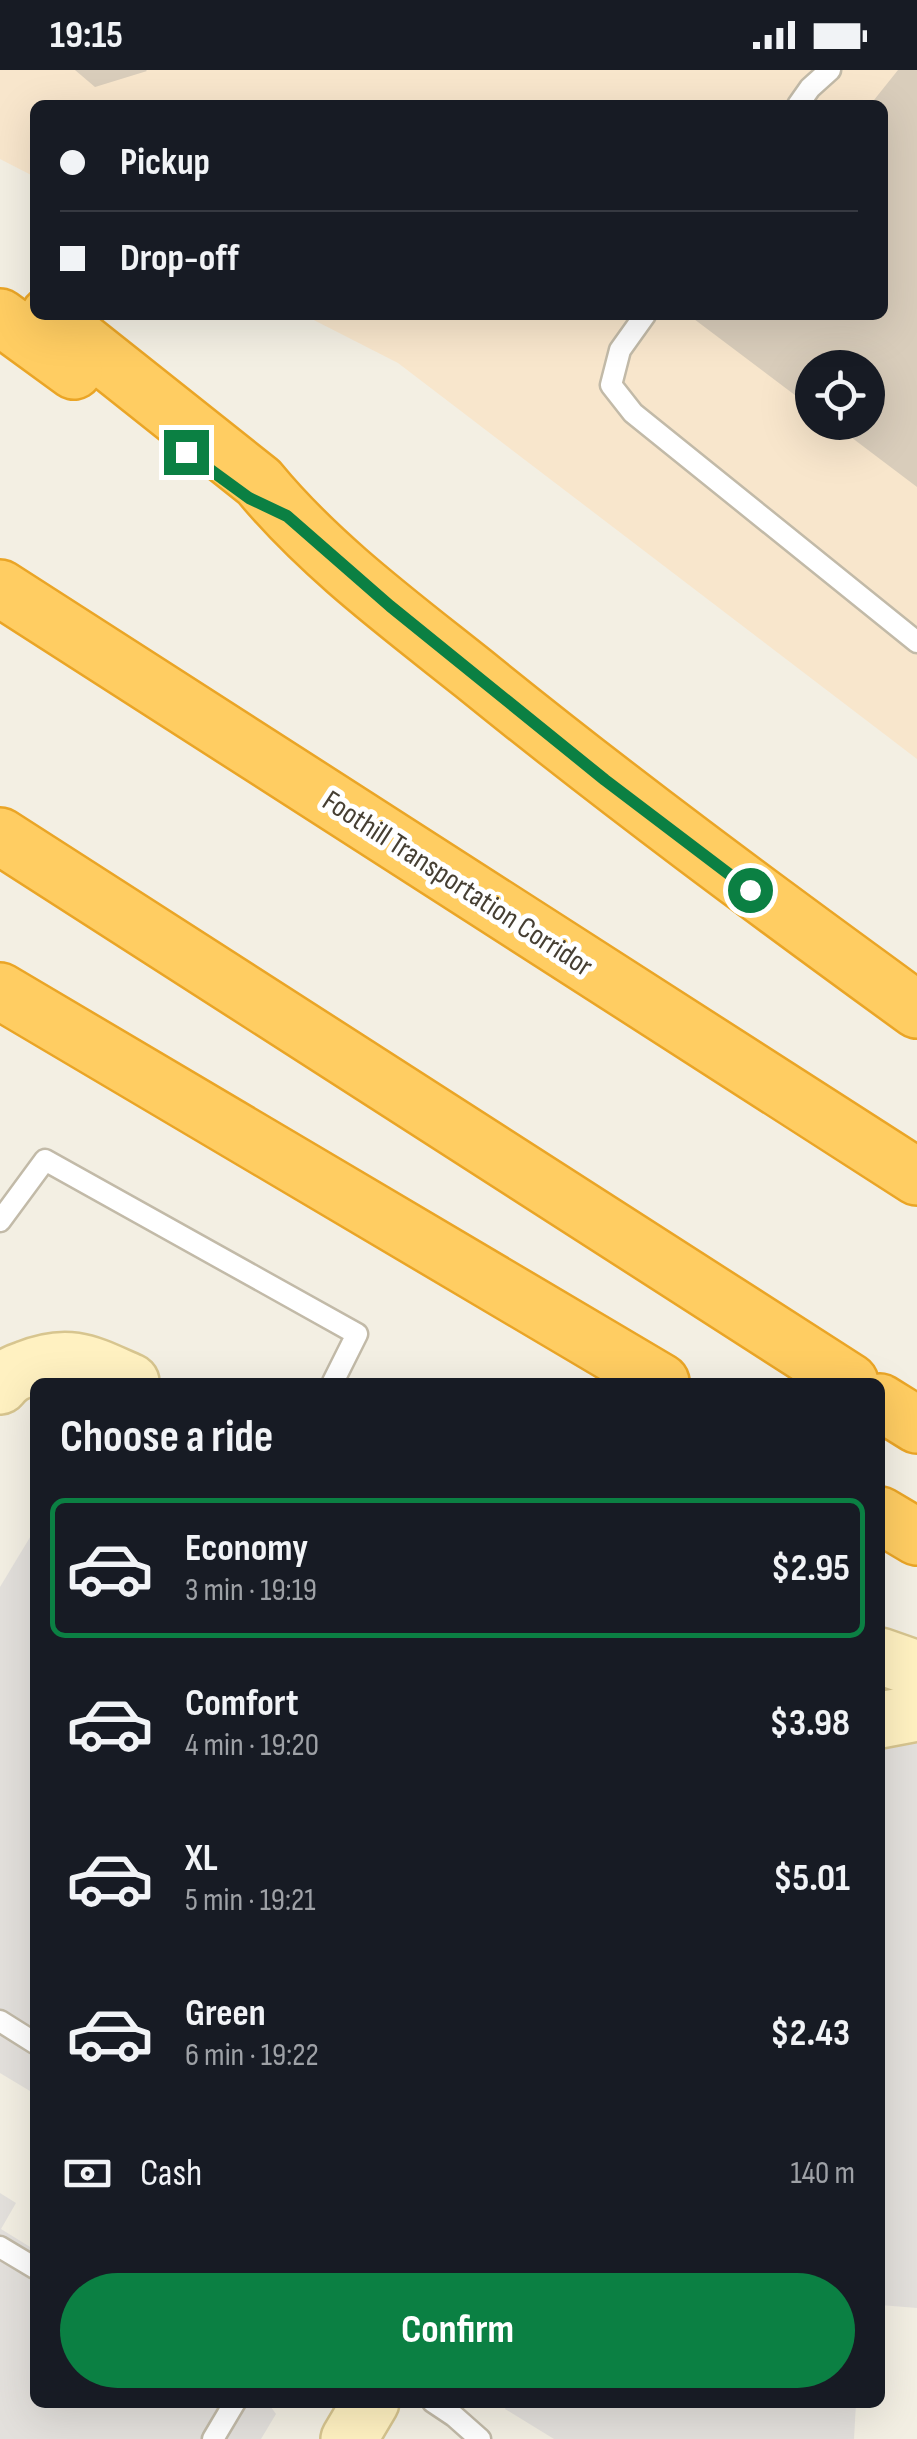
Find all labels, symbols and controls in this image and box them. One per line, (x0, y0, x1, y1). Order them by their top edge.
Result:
text: 19:15 (50, 13, 123, 58)
text: Pickup (120, 140, 210, 185)
text: Drop-off (120, 236, 239, 281)
map controls (795, 350, 885, 440)
button: locate (795, 350, 885, 440)
route end (164, 430, 209, 475)
street label: Foothill Transportation Corridor (316, 783, 600, 985)
route start (728, 868, 773, 913)
text: Choose a ride (60, 1410, 273, 1465)
icon: car (65, 1523, 155, 1613)
text: Economy (185, 1526, 308, 1571)
text: $2.95 (771, 1546, 850, 1591)
text: 3 min · 19:19 (185, 1571, 317, 1610)
icon: car (65, 1678, 155, 1768)
text: Comfort (185, 1681, 299, 1726)
text: $3.98 (769, 1701, 850, 1746)
text: 4 min · 19:20 (185, 1726, 319, 1765)
icon: car (65, 1833, 155, 1923)
text: XL (185, 1836, 218, 1881)
text: $5.01 (773, 1856, 850, 1901)
text: 5 min · 19:21 (185, 1881, 316, 1920)
icon: car (65, 1988, 155, 2078)
text: Green (185, 1991, 266, 2036)
text: $2.43 (770, 2011, 850, 2056)
text: 6 min · 19:22 (185, 2036, 319, 2075)
icon: cash (60, 2146, 115, 2201)
text: Cash (140, 2151, 202, 2196)
text: 140 m (791, 2154, 855, 2193)
button: Confirm (60, 2273, 855, 2388)

